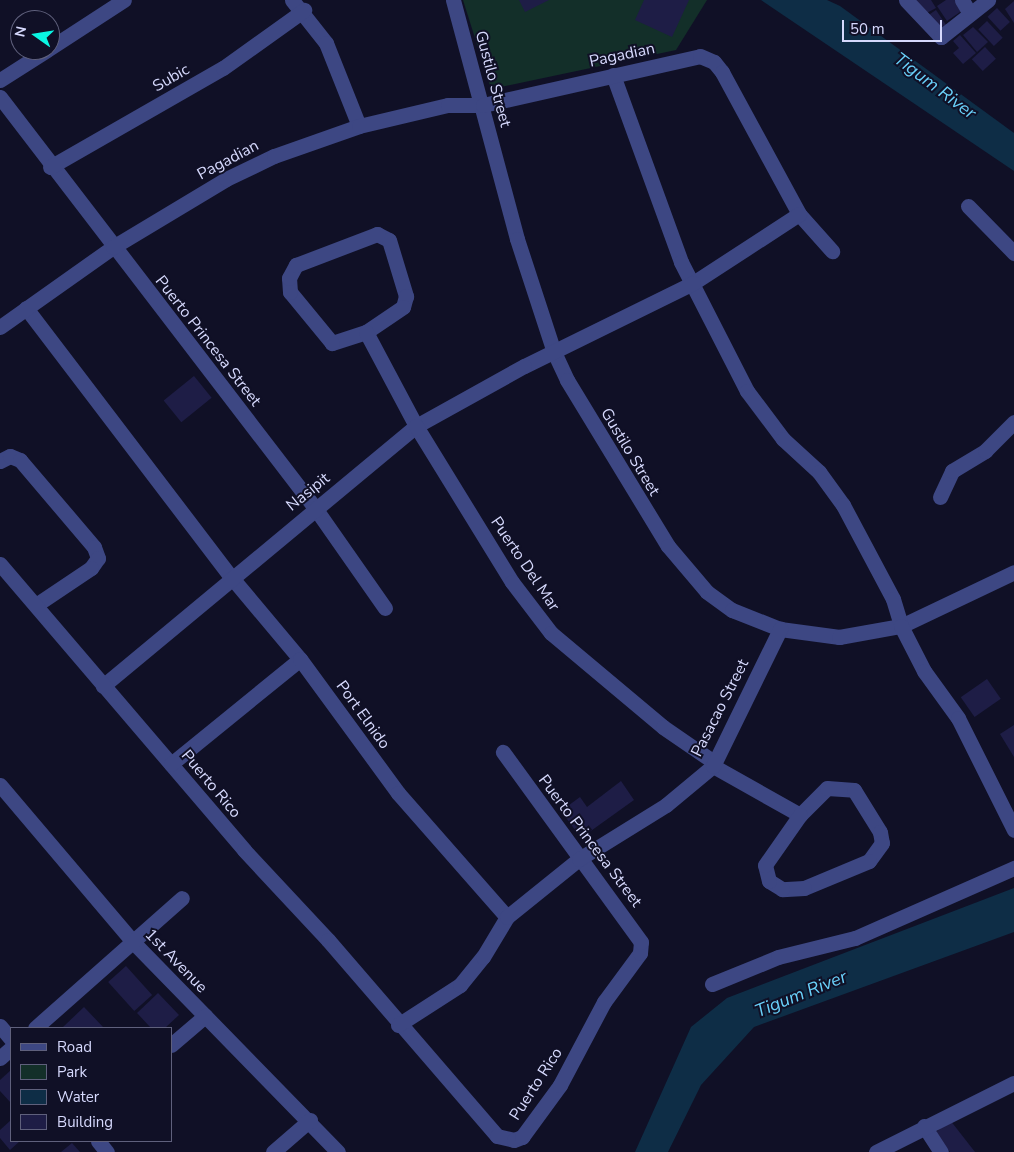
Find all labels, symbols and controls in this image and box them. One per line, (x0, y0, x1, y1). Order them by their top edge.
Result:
north arrow (10, 10, 60, 60)
scale bar (844, 10, 944, 42)
text: 50 m (850, 19, 885, 39)
text: N (10, 25, 31, 39)
street label: Gustilo Street (471, 29, 515, 129)
street label: Pagadian (587, 39, 657, 71)
water label: Tigum River (890, 48, 980, 124)
street label: Subic (149, 60, 193, 96)
street label: Pagadian (194, 136, 262, 184)
street label: Puerto Princesa Street (151, 272, 265, 410)
street label: Gustilo Street (596, 405, 664, 499)
street label: Nasipit (282, 469, 334, 515)
street label: Puerto Del Mar (486, 513, 564, 615)
street label: Pasacao Street (687, 656, 753, 760)
street label: Port Elnido (332, 677, 394, 753)
street label: Puerto Rico (177, 746, 245, 822)
street label: Puerto Princesa Street (534, 771, 646, 911)
street label: 1st Avenue (141, 925, 211, 997)
water label: Tigum River (752, 966, 850, 1022)
legend (10, 1027, 172, 1142)
text: Road (57, 1037, 92, 1057)
street label: Puerto Rico (505, 1044, 567, 1124)
text: Park (57, 1062, 87, 1082)
text: Water (57, 1087, 99, 1107)
text: Building (57, 1112, 113, 1132)

